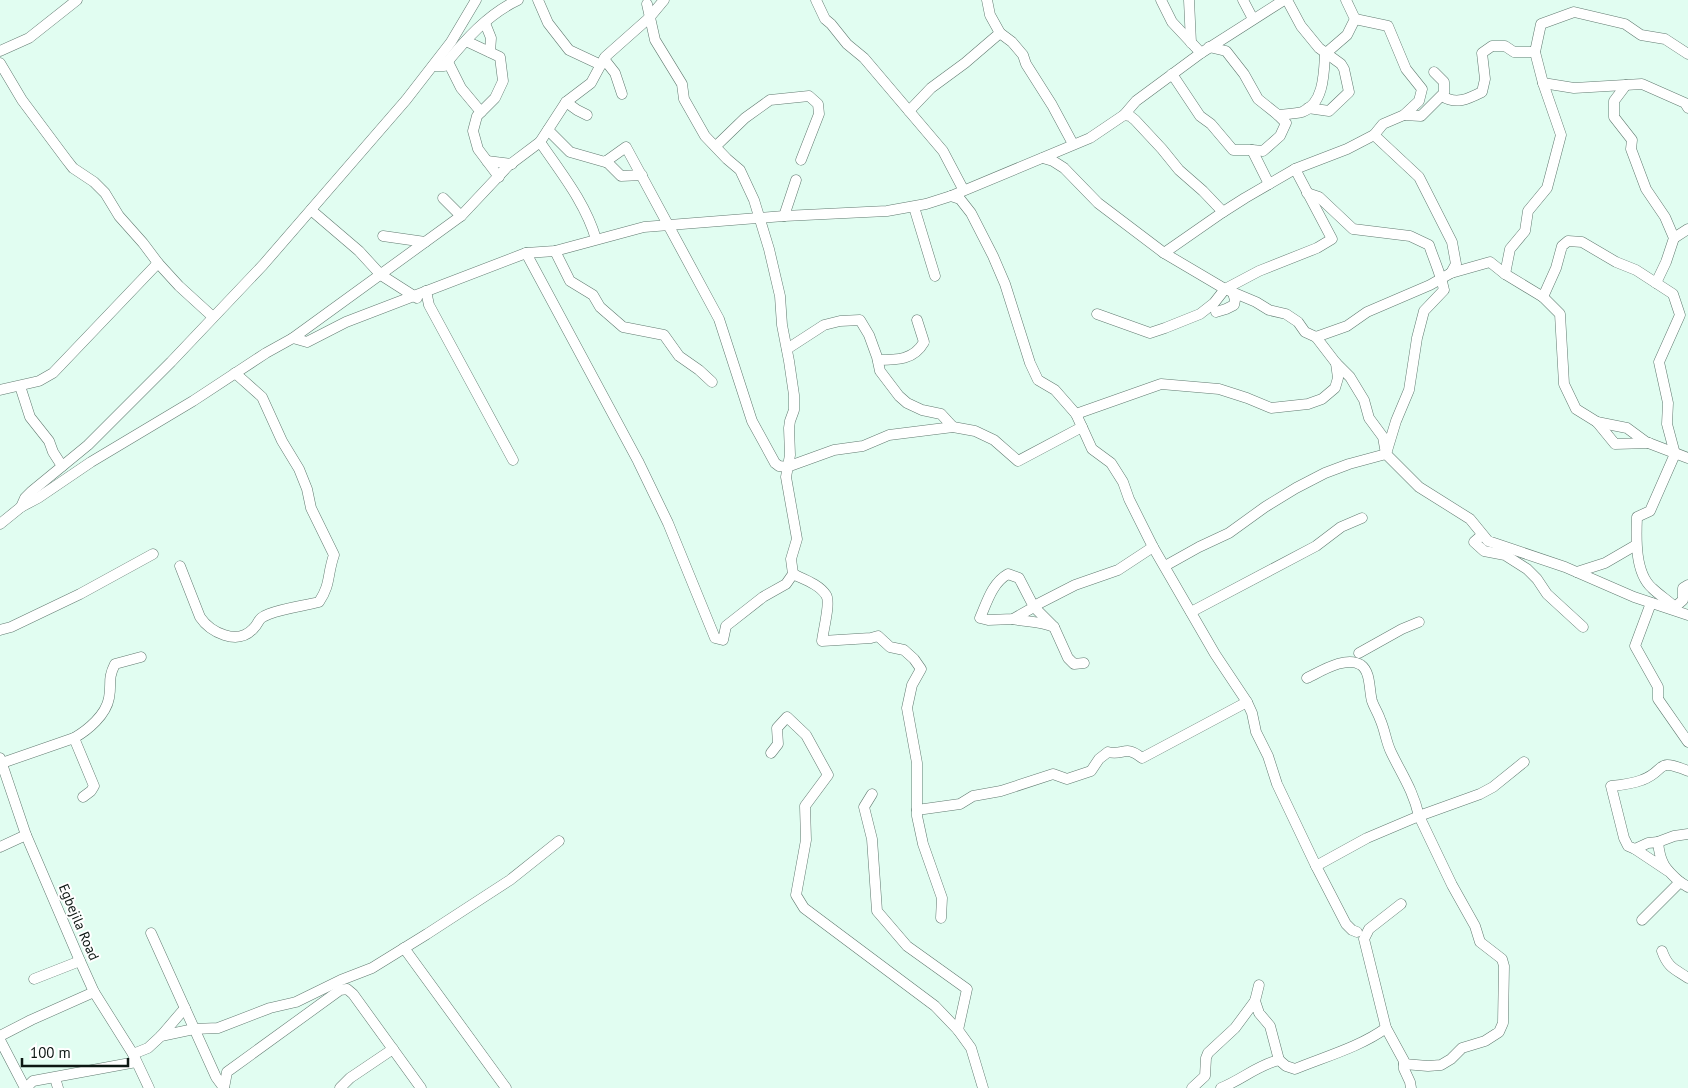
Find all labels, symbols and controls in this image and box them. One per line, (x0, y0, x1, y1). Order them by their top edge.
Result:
street label: Egbejila Road (55, 881, 103, 963)
scale bar (22, 1036, 129, 1068)
text: 100 m (30, 1043, 71, 1062)

